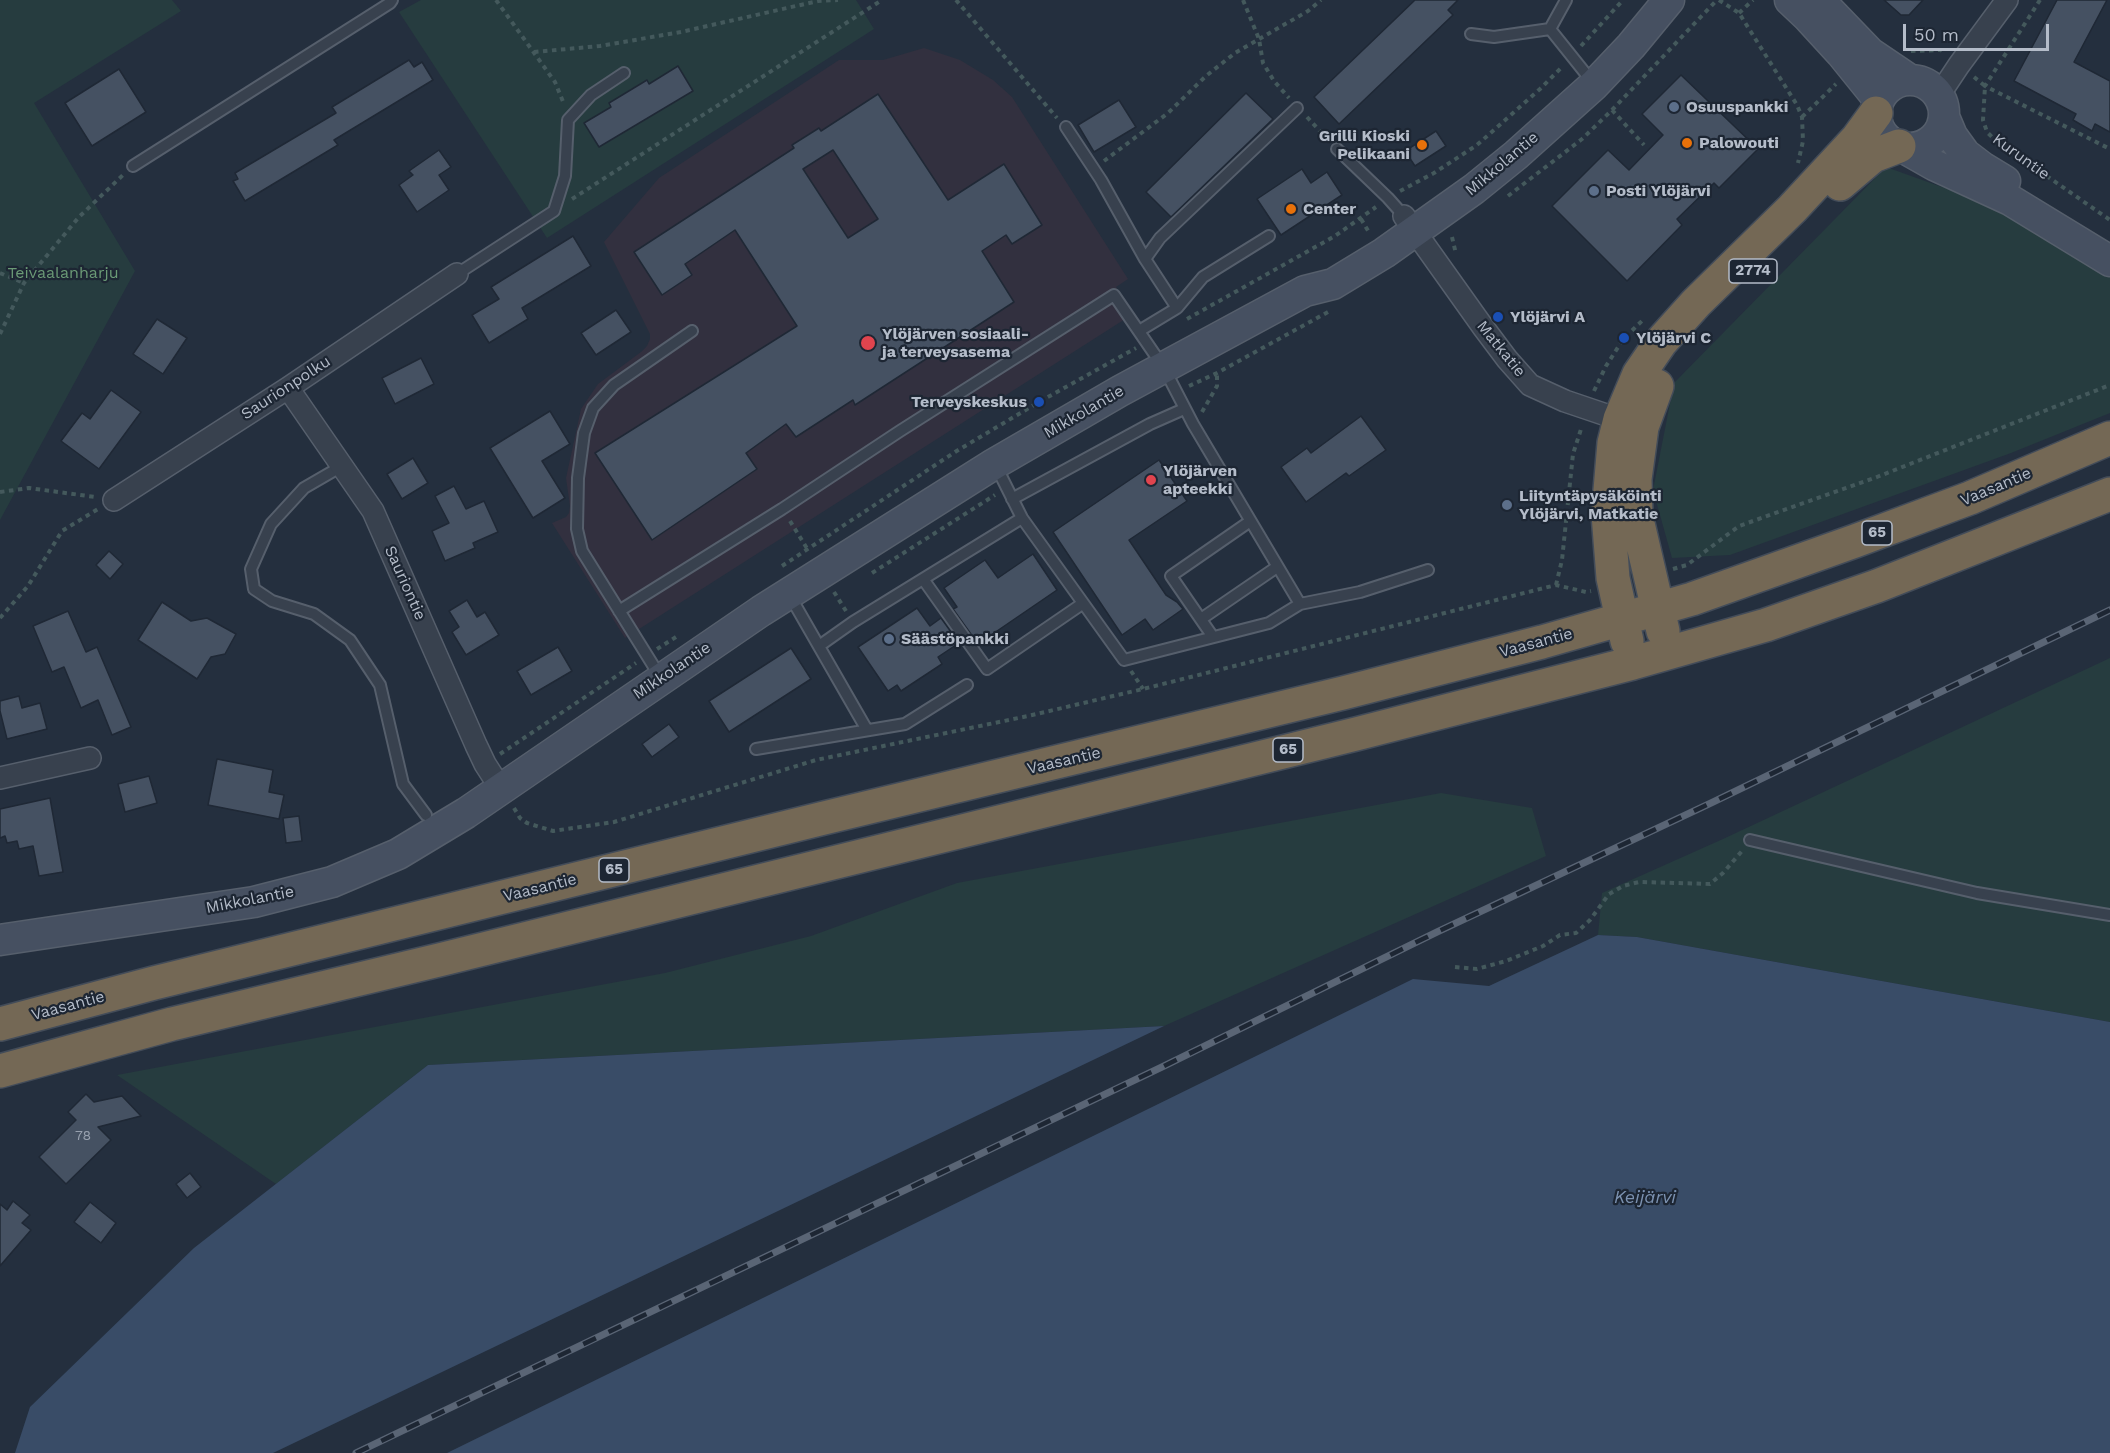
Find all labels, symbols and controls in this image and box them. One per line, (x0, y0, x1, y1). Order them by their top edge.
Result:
scale bar (1906, 12, 2052, 50)
text: 50 m (1914, 24, 1959, 45)
place label: Osuuspankki (1686, 97, 1788, 117)
marker: Osuuspankki (1667, 100, 1681, 114)
place label: Grilli Kioski Pelikaani (1319, 126, 1410, 164)
street label: Mikkolantie (1462, 128, 1542, 200)
street label: Kuruntie (1989, 130, 2053, 184)
place label: Palowouti (1699, 133, 1779, 153)
marker: Palowouti (1680, 136, 1694, 150)
marker: Grilli Kioski Pelikaani (1415, 138, 1429, 152)
place label: Posti Ylöjärvi (1606, 181, 1711, 201)
marker: Posti Ylöjärvi (1587, 184, 1601, 198)
place label: Center (1303, 199, 1356, 219)
marker: Center (1284, 202, 1298, 216)
road number: 2774 (1729, 259, 1777, 283)
park label: Teivaalanharju (7, 263, 119, 283)
place label: Ylöjärvi A (1510, 307, 1585, 327)
marker: Ylöjärvi A (1491, 310, 1505, 324)
street label: Matkatie (1473, 317, 1529, 381)
place label: Ylöjärven sosiaali- ja terveysasema (882, 324, 1029, 362)
place label: Ylöjärvi C (1636, 328, 1711, 348)
marker: Ylöjärvi C (1617, 331, 1631, 345)
marker: Ylöjärven sosiaali- ja terveysasema (859, 334, 877, 352)
street label: Saurionpolku (238, 352, 334, 424)
street label: Mikkolantie (1041, 381, 1127, 443)
place label: Terveyskeskus (911, 392, 1027, 412)
marker: Terveyskeskus (1032, 395, 1046, 409)
place label: Ylöjärven apteekki (1163, 461, 1237, 499)
street label: Vaasantie (1958, 464, 2034, 510)
marker: Ylöjärven apteekki (1144, 473, 1158, 487)
place label: Liityntäpysäköinti Ylöjärvi, Matkatie (1519, 486, 1662, 524)
marker: Liityntäpysäköinti Ylöjärvi, Matkatie (1500, 498, 1514, 512)
road number: 65 (1862, 521, 1892, 545)
street label: Sauriontie (380, 543, 430, 623)
street label: Vaasantie (1497, 624, 1575, 662)
place label: Säästöpankki (901, 629, 1009, 649)
marker: Säästöpankki (882, 632, 896, 646)
street label: Mikkolantie (630, 638, 714, 704)
road number: 65 (1273, 738, 1303, 762)
street label: Vaasantie (1025, 743, 1103, 779)
road number: 65 (599, 858, 629, 882)
street label: Vaasantie (501, 870, 579, 906)
street label: Mikkolantie (204, 882, 296, 918)
street label: Vaasantie (29, 987, 107, 1025)
house number: 78 (75, 1128, 91, 1144)
water label: Keijärvi (1614, 1187, 1676, 1209)

